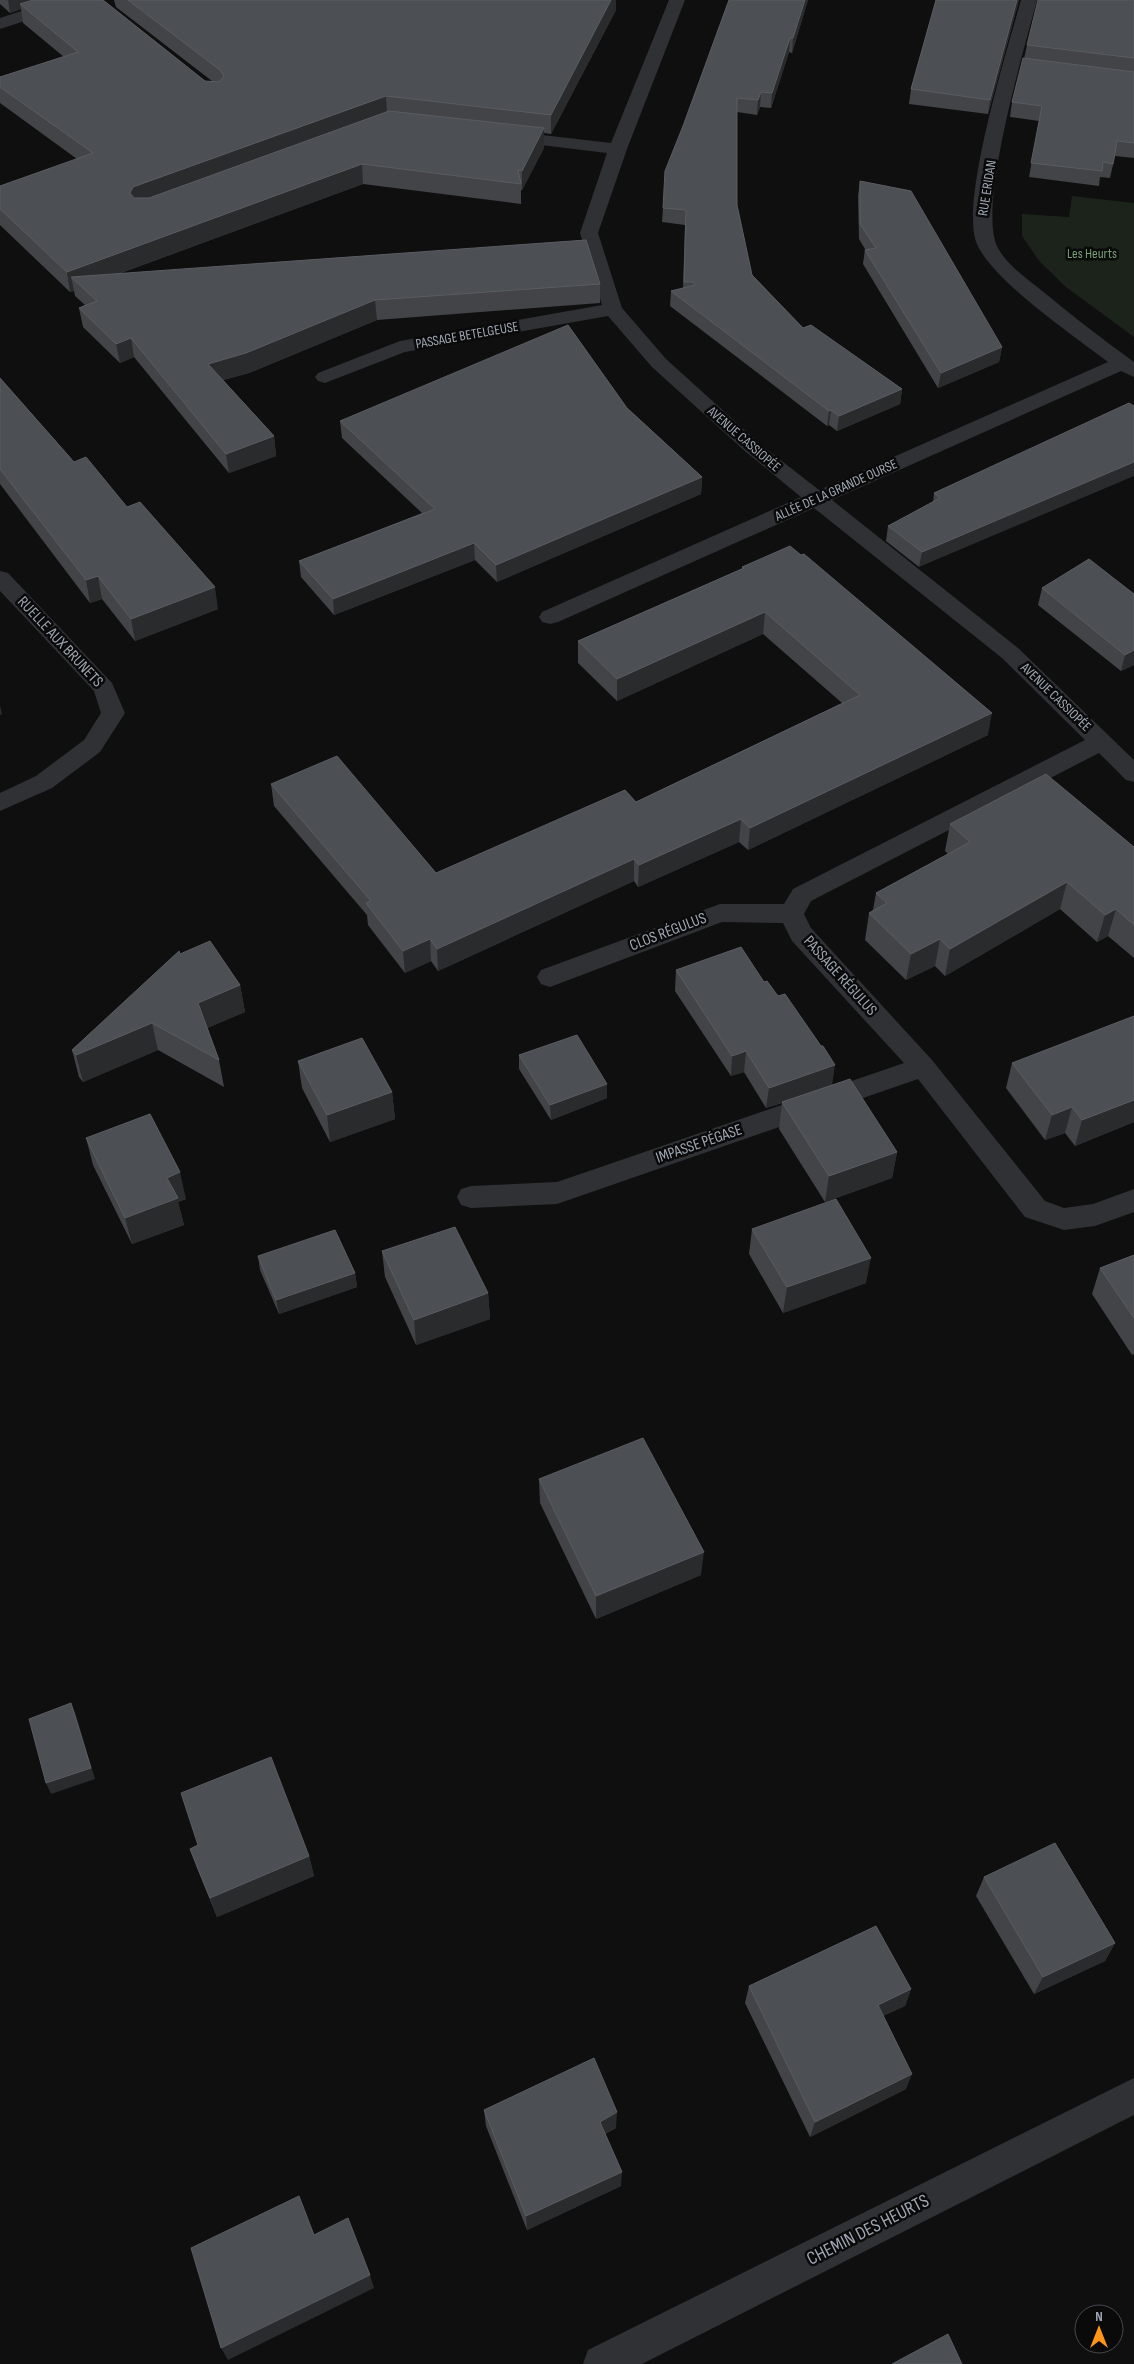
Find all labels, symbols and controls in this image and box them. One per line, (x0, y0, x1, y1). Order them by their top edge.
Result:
street label: RUE ERIDAN (974, 159, 1000, 217)
park label: Les Heurts (1067, 245, 1117, 262)
street label: PASSAGE BETELGEUSE (414, 318, 520, 352)
street label: AVENUE CASSIOPÉE (703, 402, 784, 476)
street label: ALLÉE DE LA GRANDE OURSE (771, 455, 900, 525)
street label: RUELLE AUX BRUNETS (13, 593, 107, 691)
street label: AVENUE CASSIOPÉE (1016, 658, 1095, 735)
street label: CLOS RÉGULUS (627, 909, 709, 955)
street label: PASSAGE RÉGULUS (799, 932, 881, 1020)
street label: IMPASSE PÉGASE (653, 1120, 745, 1168)
street label: CHEMIN DES HEURTS (803, 2189, 933, 2271)
north arrow (1074, 2304, 1124, 2354)
text: N (1095, 2308, 1103, 2325)

